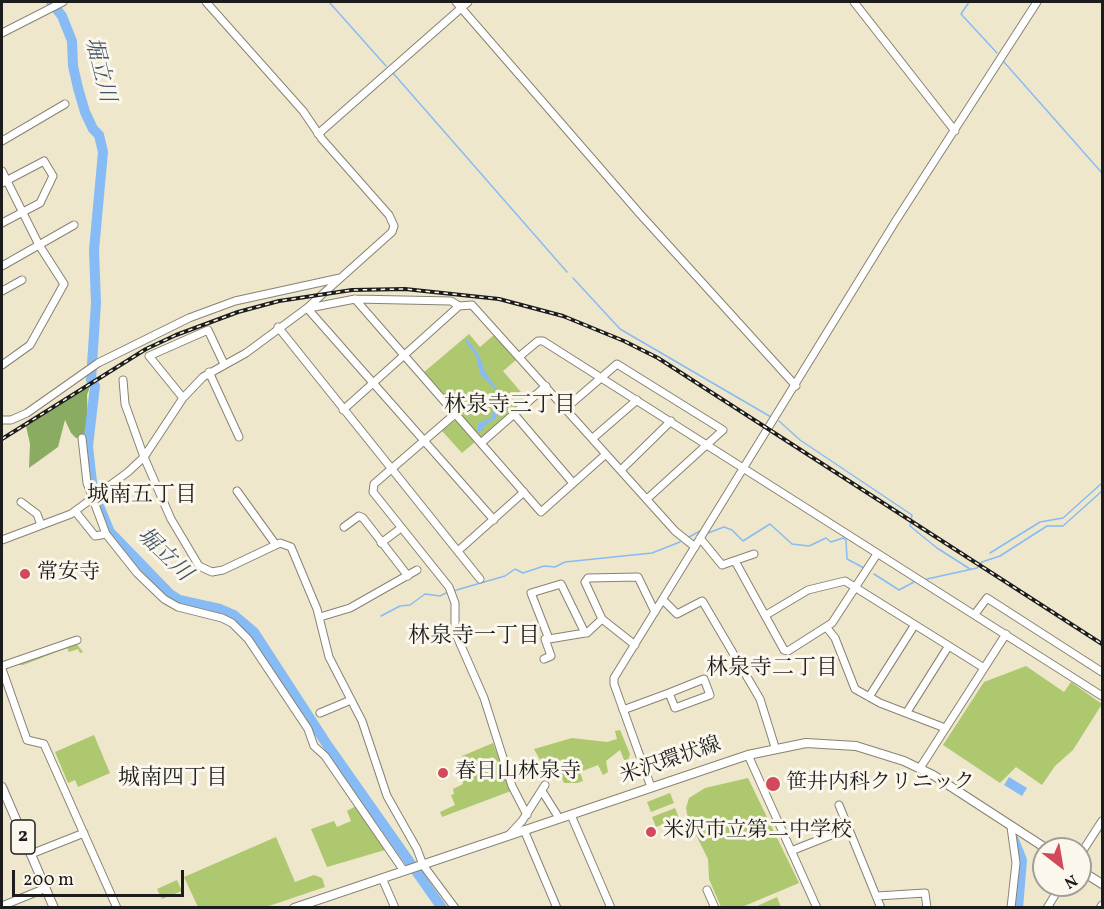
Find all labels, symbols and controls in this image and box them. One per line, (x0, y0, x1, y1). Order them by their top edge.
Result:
water label: 堀立川 (77, 35, 119, 105)
district label: 林泉寺三丁目 (444, 394, 576, 420)
district label: 城南五丁目 (87, 484, 197, 510)
water label: 堀立川 (130, 524, 196, 588)
place label: 常安寺 (37, 561, 100, 587)
marker: 常安寺 (18, 567, 32, 581)
district label: 林泉寺一丁目 (408, 625, 540, 651)
district label: 林泉寺二丁目 (706, 657, 838, 683)
street label: 米沢環状線 (617, 733, 725, 791)
place label: 春日山林泉寺 (455, 760, 581, 786)
marker: 春日山林泉寺 (436, 766, 450, 780)
district label: 城南四丁目 (118, 767, 228, 793)
place label: 笹井内科クリニック (786, 771, 975, 797)
marker: 笹井内科クリニック (764, 775, 782, 793)
place label: 米沢市立第二中学校 (663, 819, 852, 845)
road number: 2 (11, 820, 35, 854)
marker: 米沢市立第二中学校 (644, 825, 658, 839)
north arrow (1032, 837, 1092, 897)
scale bar (15, 858, 188, 896)
text: 200 m (23, 868, 74, 893)
text: N (1060, 868, 1081, 893)

